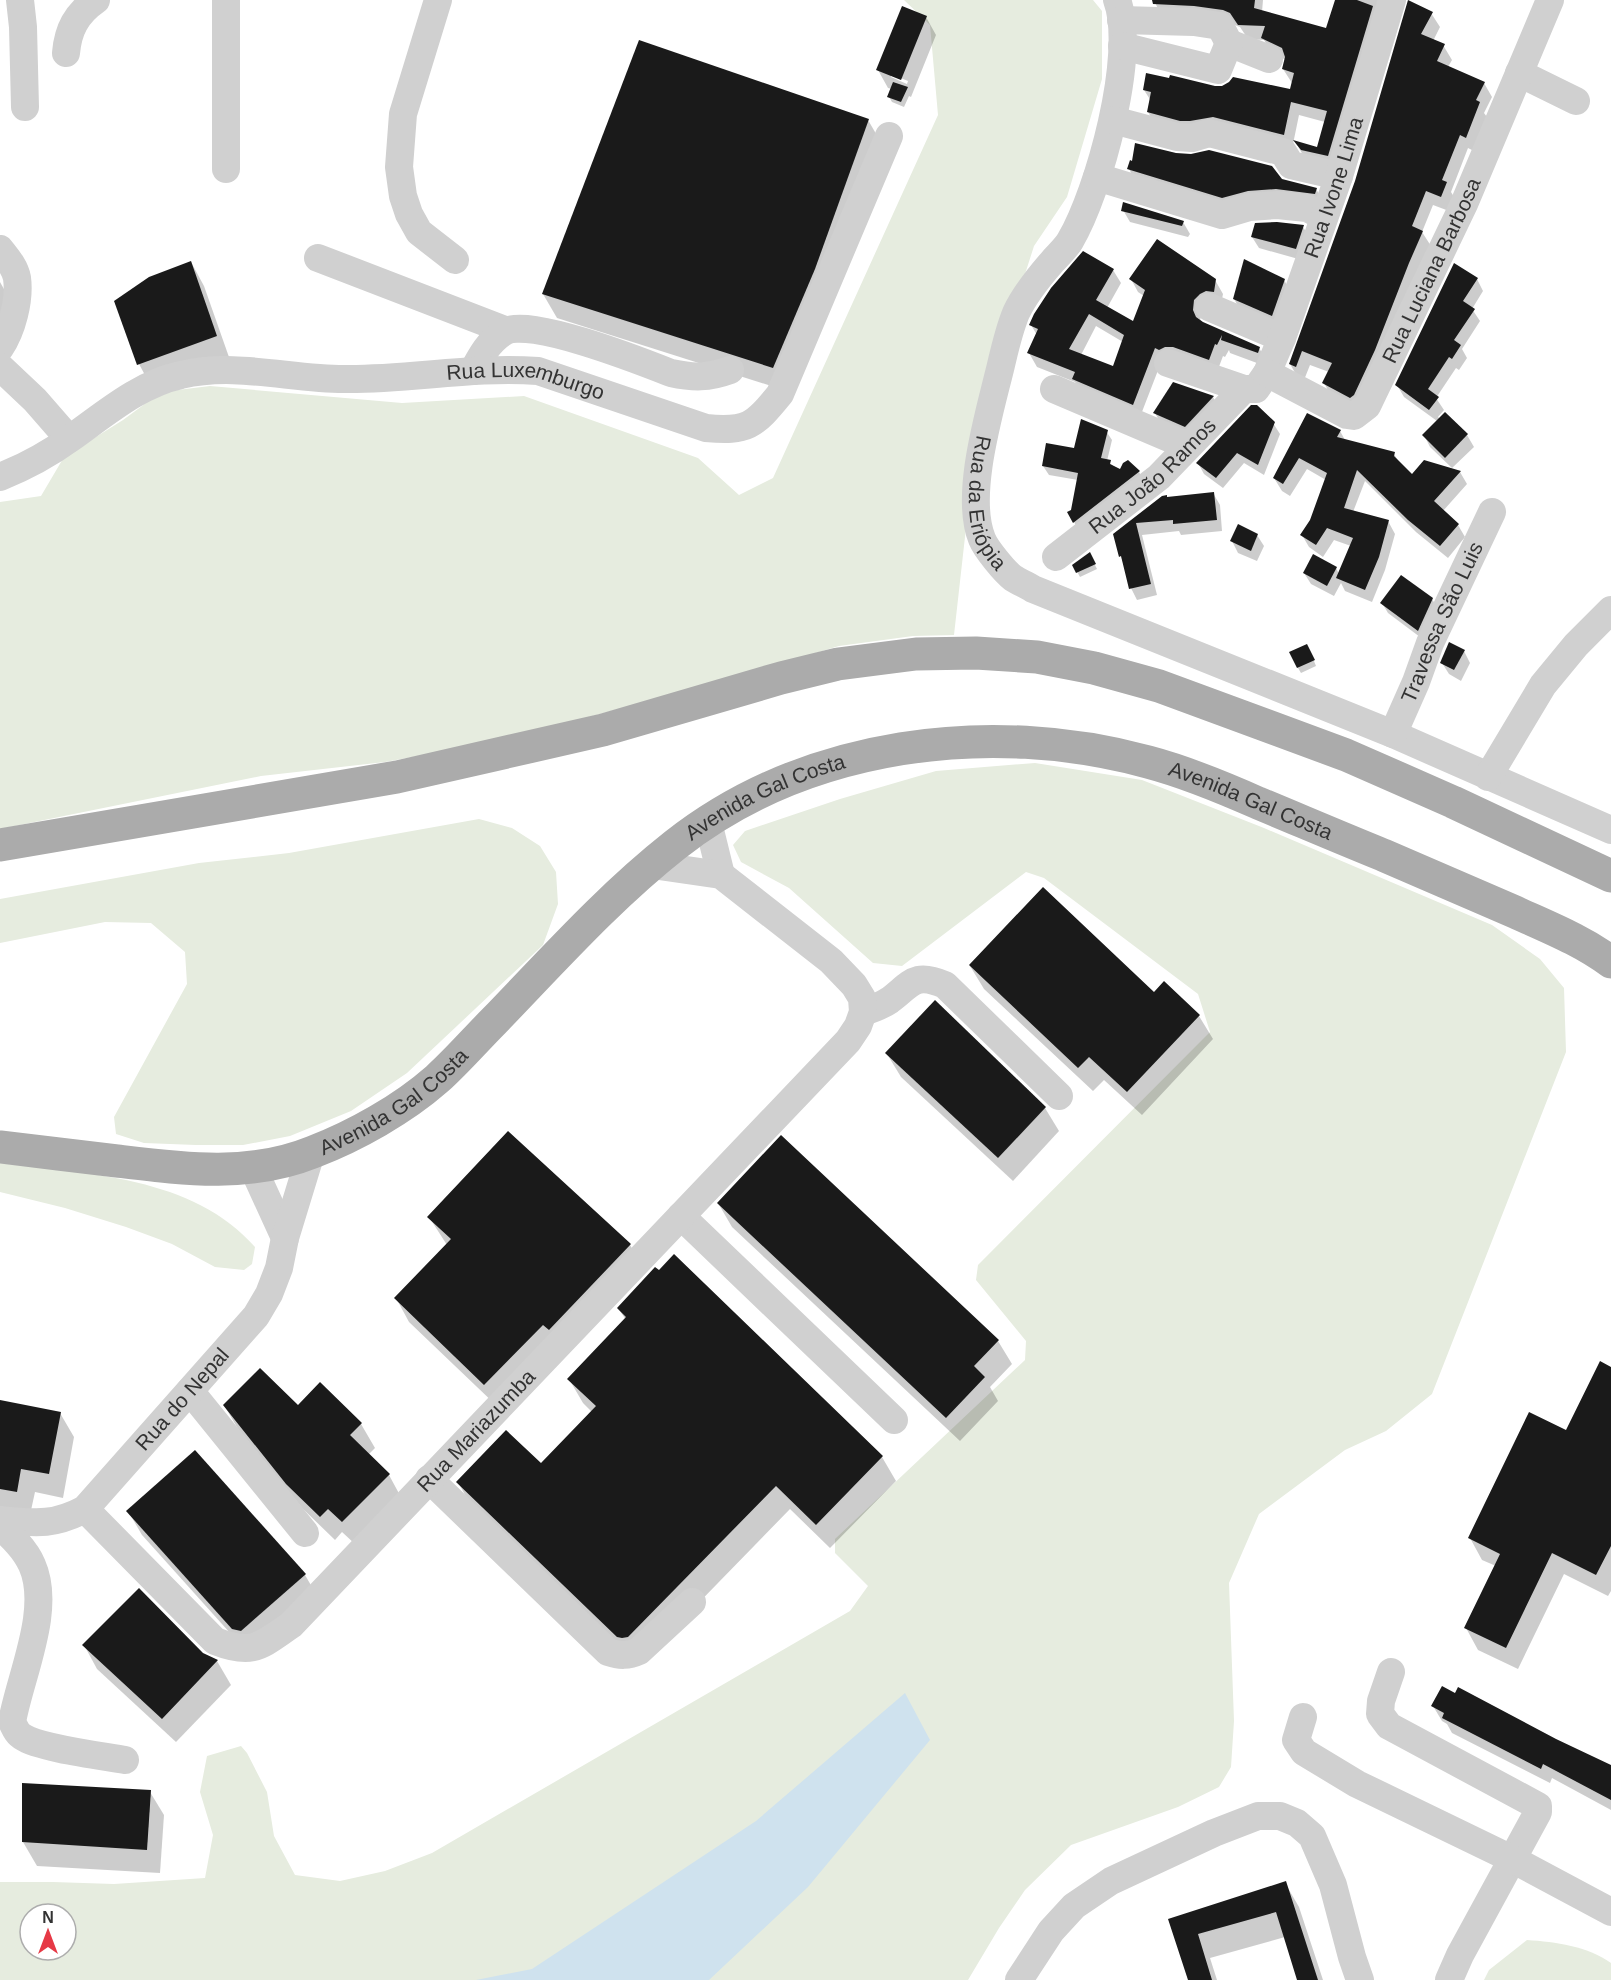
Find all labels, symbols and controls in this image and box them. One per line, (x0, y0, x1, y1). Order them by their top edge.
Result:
street label: Rua Ivone Lima (1299, 114, 1367, 261)
street label: Rua Luciana Barbosa (1377, 174, 1485, 366)
street label: Rua Luxemburgo (446, 358, 608, 404)
street label: Rua João Ramos (1084, 413, 1220, 538)
street label: Rua da Eriópia (965, 434, 1012, 575)
street label: Travessa São Luis (1396, 538, 1487, 706)
street label: Avenida Gal Costa (681, 749, 848, 844)
street label: Avenida Gal Costa (1166, 757, 1336, 844)
street label: Avenida Gal Costa (316, 1043, 473, 1159)
street label: Rua do Nepal (131, 1343, 233, 1455)
street label: Rua Mariazumba (412, 1364, 540, 1496)
north arrow (18, 1902, 78, 1962)
text: N (42, 1909, 54, 1926)

